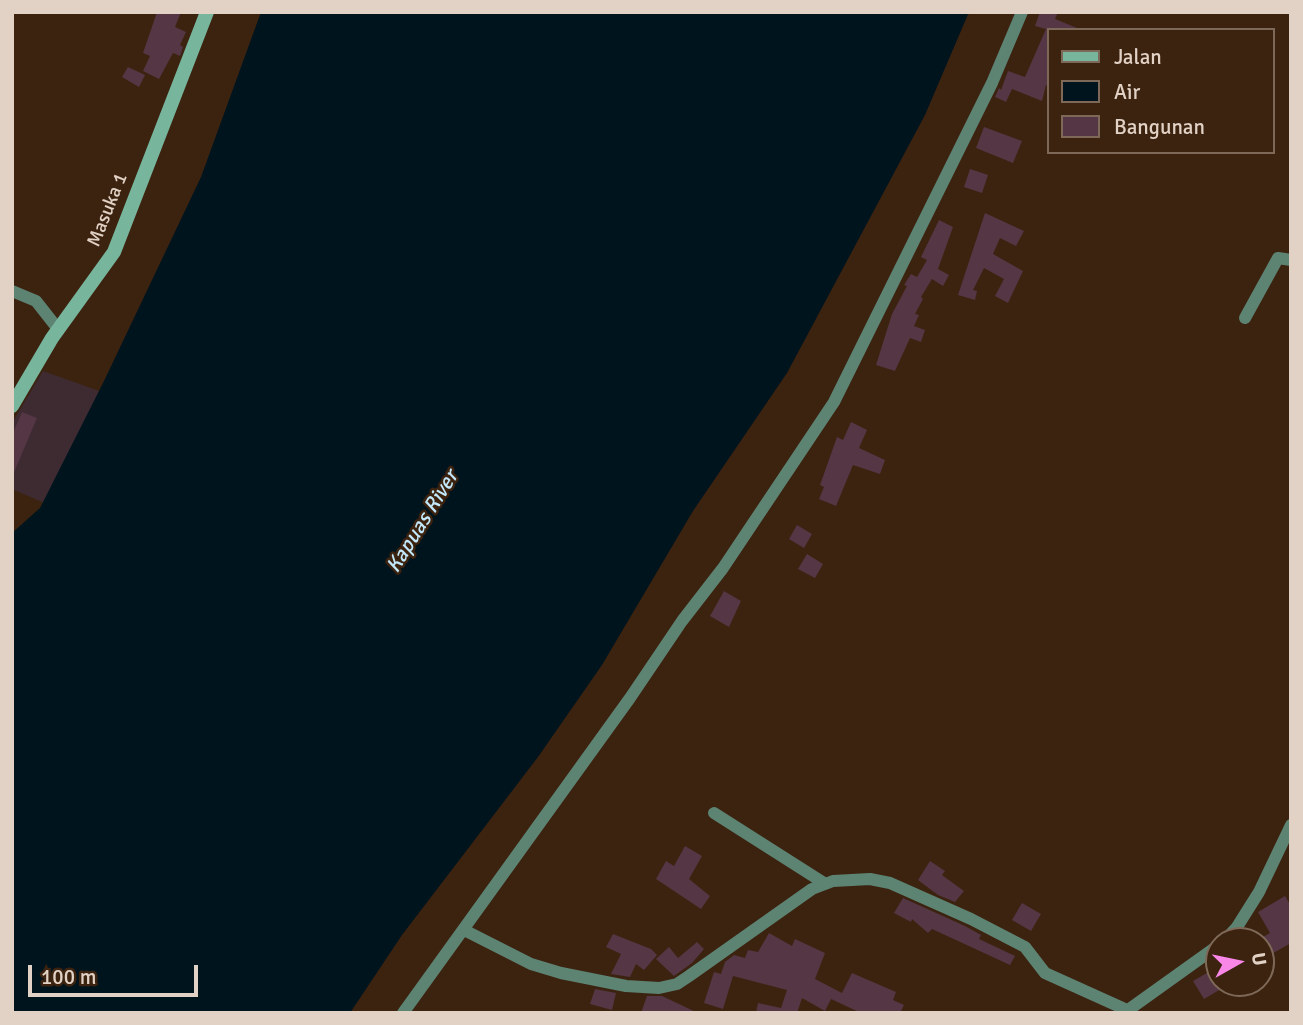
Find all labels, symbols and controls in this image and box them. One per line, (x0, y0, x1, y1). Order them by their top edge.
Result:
legend (1048, 28, 1275, 154)
text: Jalan (1114, 44, 1162, 70)
text: Air (1114, 79, 1140, 105)
text: Bangunan (1114, 114, 1205, 140)
street label: Masuka 1 (83, 170, 133, 250)
water label: Kapuas River (382, 466, 464, 578)
north arrow (1205, 927, 1275, 997)
scale bar (32, 951, 201, 995)
text: U (1246, 951, 1272, 967)
text: 100 m (41, 964, 96, 990)

